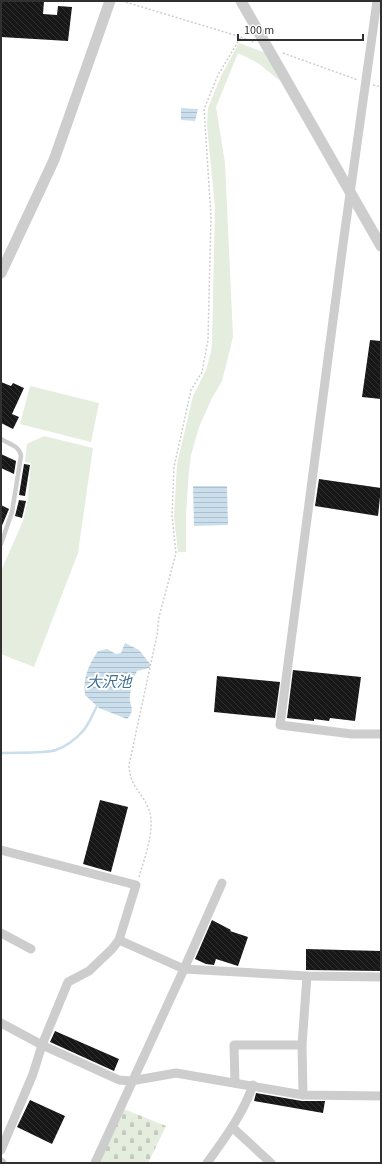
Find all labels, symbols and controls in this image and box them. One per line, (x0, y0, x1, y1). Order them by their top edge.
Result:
scale bar (238, 16, 363, 42)
text: 100 m (244, 22, 274, 39)
water label: 大沢池 (86, 672, 133, 693)

